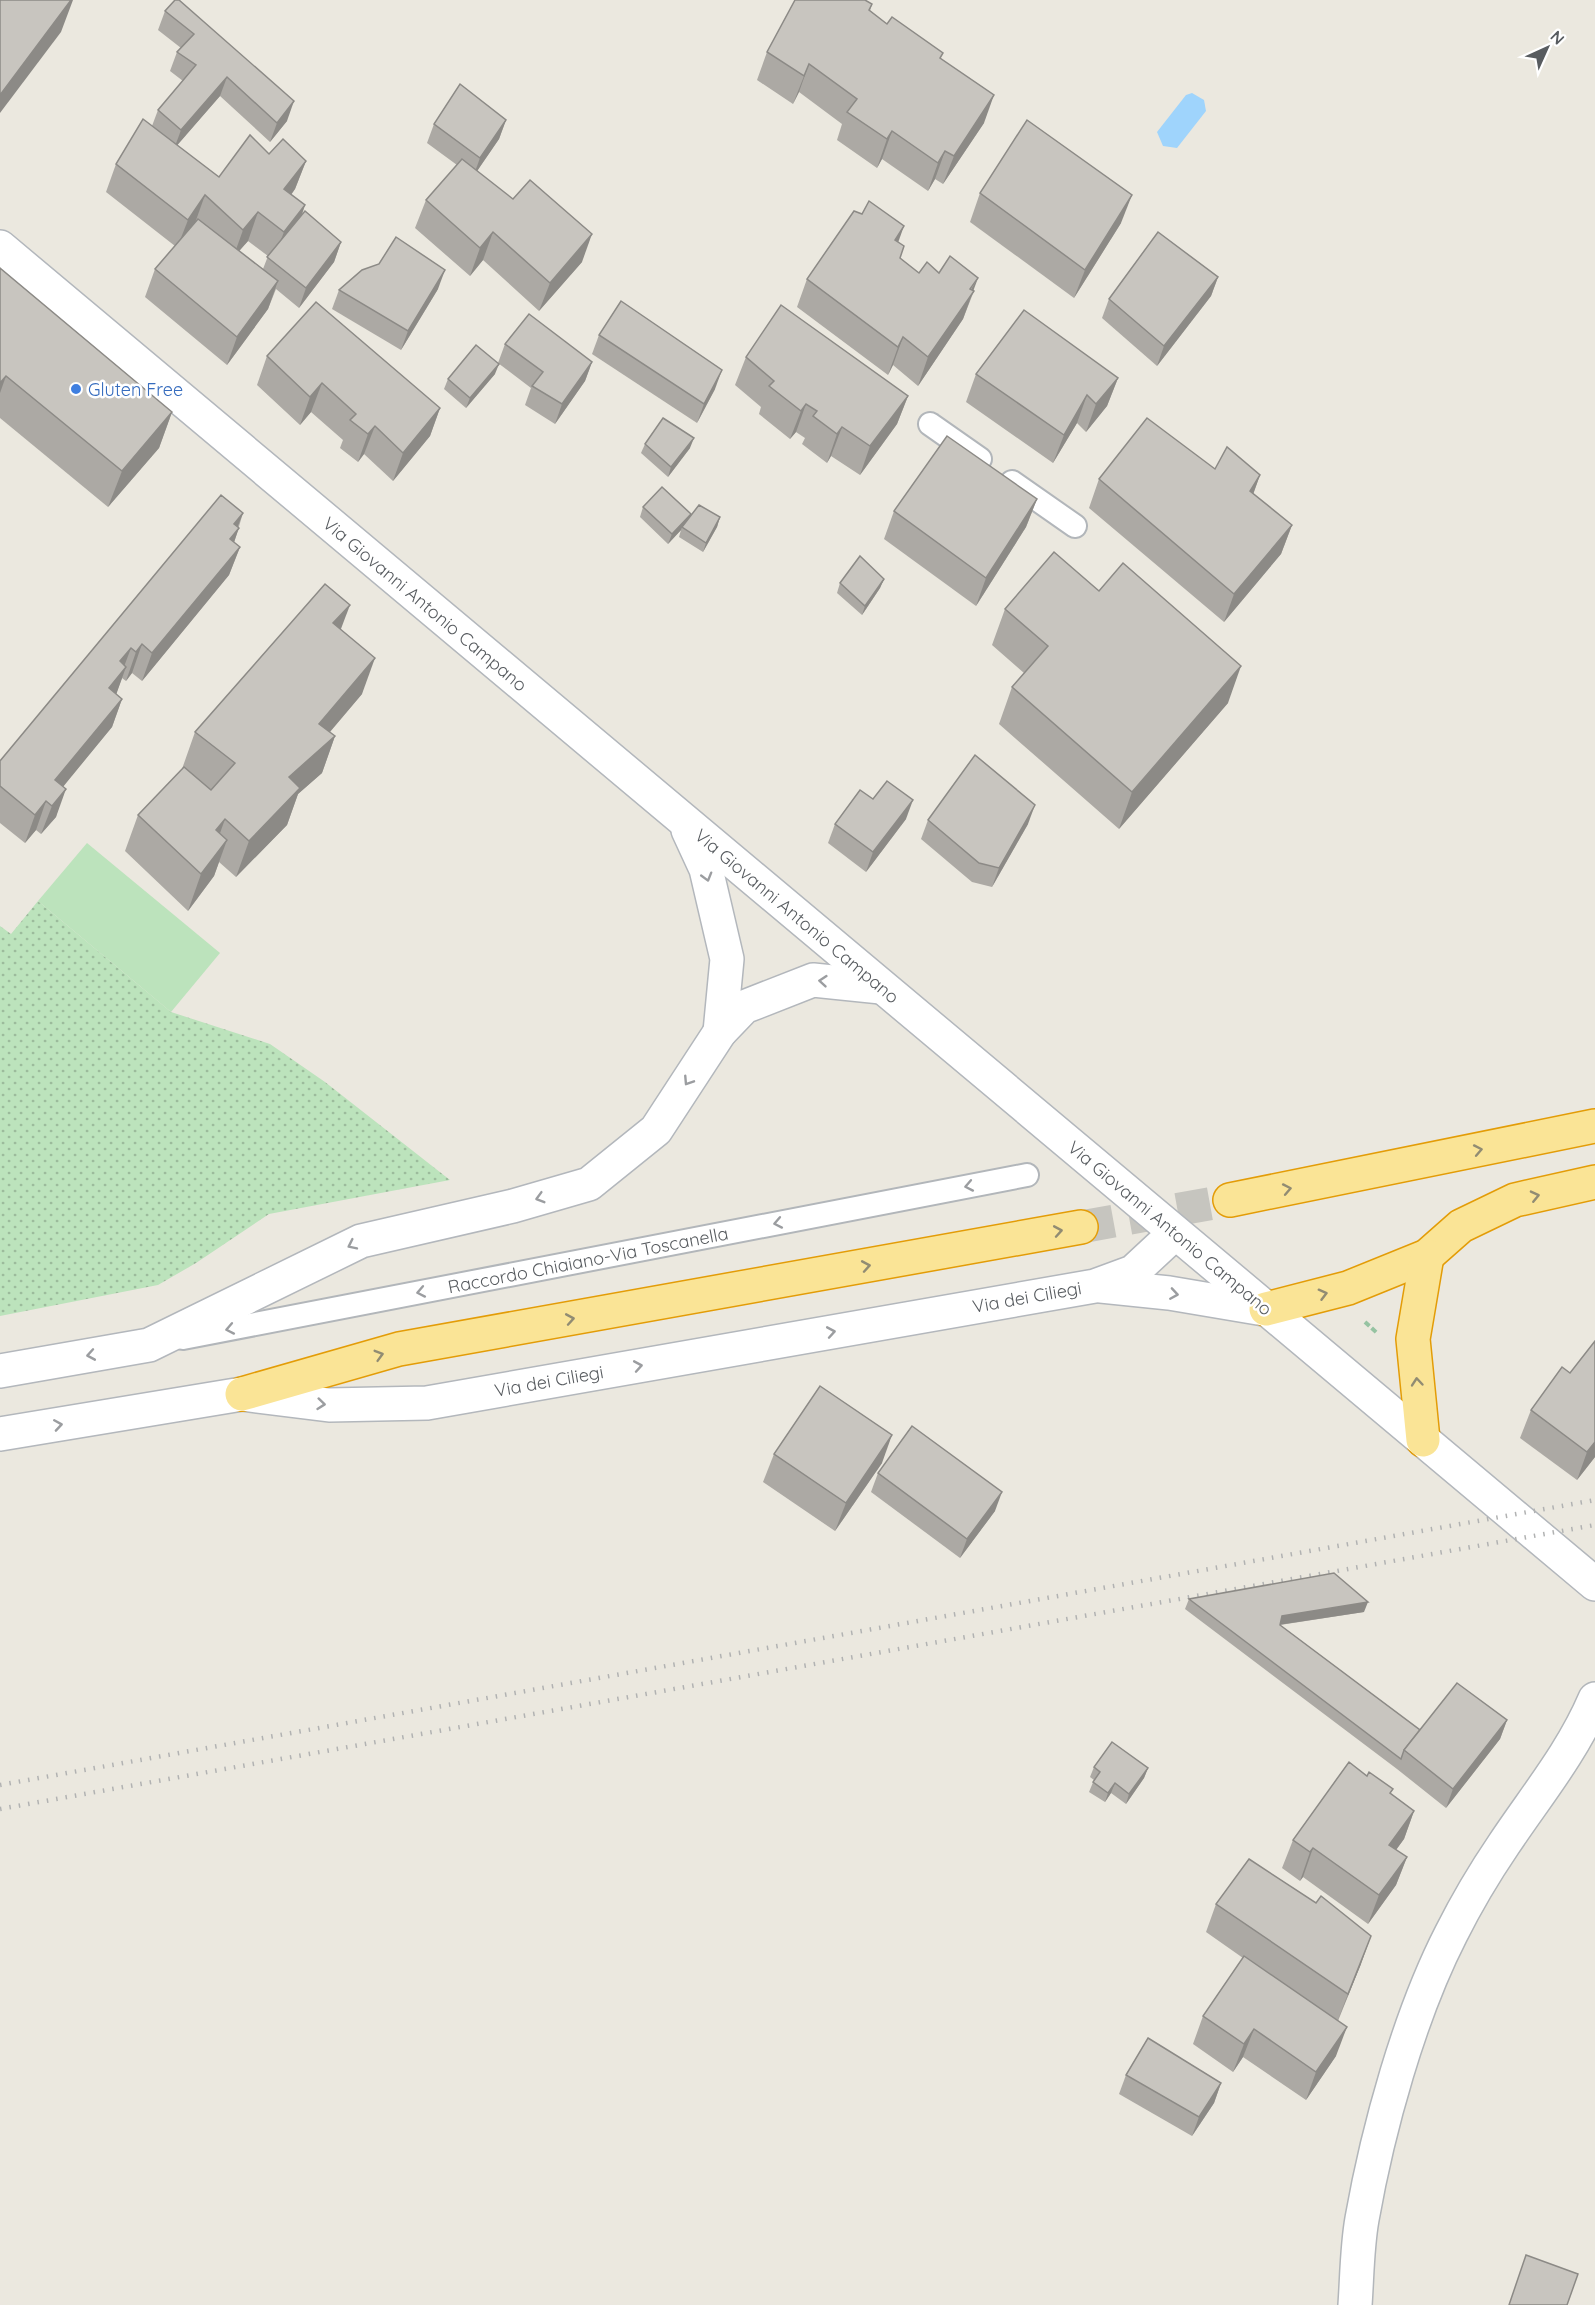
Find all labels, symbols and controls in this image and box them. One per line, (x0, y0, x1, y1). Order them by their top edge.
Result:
north arrow (1517, 18, 1577, 78)
text: N (1546, 26, 1569, 49)
place label: Gluten Free (88, 378, 183, 401)
marker: Gluten Free (69, 382, 83, 396)
street label: Via Giovanni Antonio Campano (318, 512, 532, 696)
street label: Via Giovanni Antonio Campano (690, 824, 904, 1008)
one-way arrow (700, 871, 712, 882)
one-way arrow (818, 975, 827, 988)
one-way arrow (684, 1074, 695, 1085)
street label: Via Giovanni Antonio Campano (1063, 1136, 1277, 1320)
one-way arrow (1473, 1144, 1483, 1157)
one-way arrow (964, 1179, 974, 1192)
one-way arrow (1282, 1183, 1292, 1196)
one-way arrow (1530, 1190, 1540, 1203)
one-way arrow (536, 1191, 546, 1203)
one-way arrow (773, 1216, 783, 1229)
street label: Raccordo Chiaiano-Via Toscanella (446, 1221, 730, 1299)
one-way arrow (1052, 1225, 1062, 1238)
one-way arrow (347, 1238, 358, 1250)
one-way arrow (860, 1260, 870, 1273)
street label: Via dei Ciliegi (971, 1276, 1083, 1318)
one-way arrow (417, 1285, 427, 1298)
one-way arrow (1169, 1287, 1179, 1300)
one-way arrow (1317, 1289, 1327, 1302)
one-way arrow (566, 1313, 575, 1325)
one-way arrow (225, 1322, 235, 1335)
one-way arrow (825, 1326, 835, 1339)
one-way arrow (87, 1348, 97, 1361)
one-way arrow (373, 1350, 384, 1362)
street label: Via dei Ciliegi (493, 1360, 605, 1402)
one-way arrow (634, 1360, 643, 1372)
one-way arrow (1411, 1377, 1424, 1386)
one-way arrow (316, 1397, 325, 1410)
one-way arrow (53, 1419, 62, 1431)

